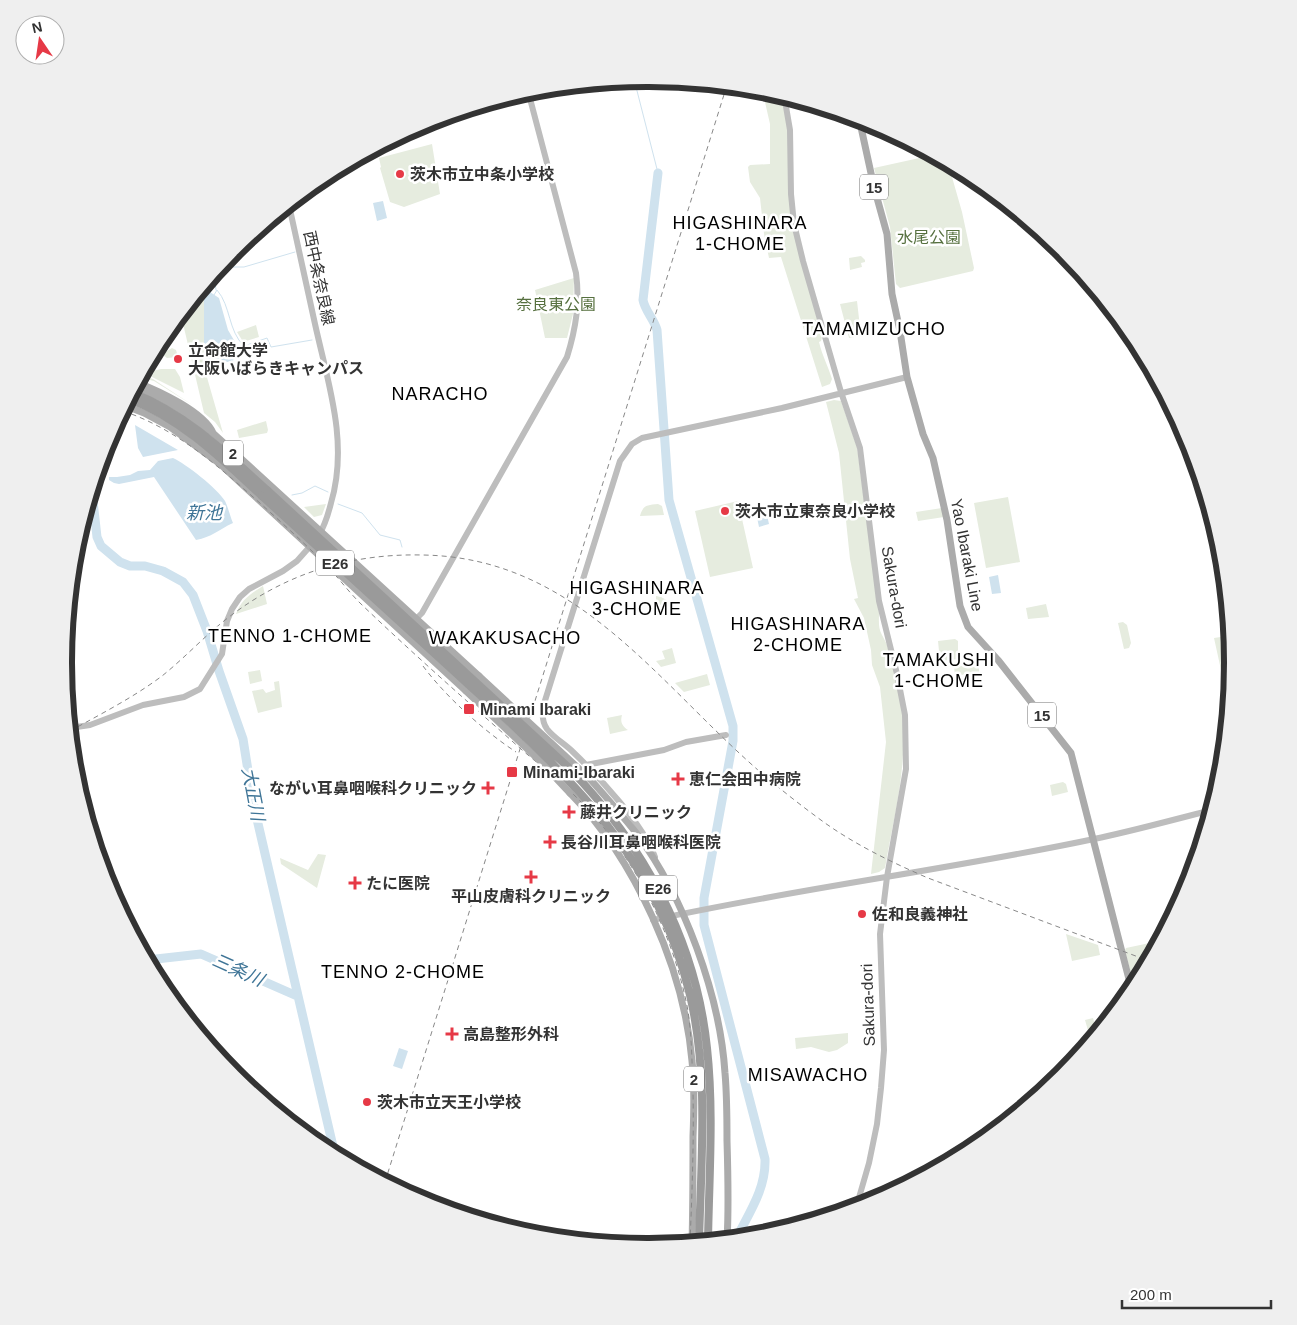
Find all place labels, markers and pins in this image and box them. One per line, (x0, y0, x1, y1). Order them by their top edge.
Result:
place label: 茨木市立中条小学校 (410, 166, 554, 183)
marker: 茨木市立中条小学校 (394, 168, 406, 180)
place label: 立命館大学 大阪いばらきキャンパス (188, 342, 364, 377)
marker: 立命館大学 大阪いばらきキャンパス (172, 353, 184, 365)
place label: 茨木市立東奈良小学校 (735, 503, 895, 520)
marker: 茨木市立東奈良小学校 (719, 505, 731, 517)
place label: Minami Ibaraki (480, 701, 591, 718)
marker: Minami Ibaraki (462, 702, 476, 716)
place label: Minami-Ibaraki (523, 764, 635, 781)
marker: Minami-Ibaraki (505, 765, 519, 779)
place label: 恵仁会田中病院 (689, 771, 801, 788)
marker: 恵仁会田中病院 (671, 772, 685, 786)
place label: ながい耳鼻咽喉科クリニック (269, 780, 477, 797)
marker: ながい耳鼻咽喉科クリニック (481, 781, 495, 795)
place label: 藤井クリニック (580, 803, 692, 821)
marker: 藤井クリニック (562, 805, 576, 819)
place label: 長谷川耳鼻咽喉科医院 (561, 834, 721, 851)
marker: 長谷川耳鼻咽喉科医院 (543, 835, 557, 849)
marker: 平山皮膚科クリニック (524, 870, 538, 884)
place label: たに医院 (366, 875, 430, 892)
marker: たに医院 (348, 876, 362, 890)
place label: 平山皮膚科クリニック (451, 888, 611, 905)
place label: 佐和良義神社 (871, 905, 968, 923)
marker: 佐和良義神社 (856, 908, 868, 920)
place label: 高島整形外科 (463, 1026, 559, 1043)
marker: 高島整形外科 (445, 1027, 459, 1041)
place label: 茨木市立天王小学校 (377, 1094, 521, 1111)
marker: 茨木市立天王小学校 (361, 1096, 373, 1108)

